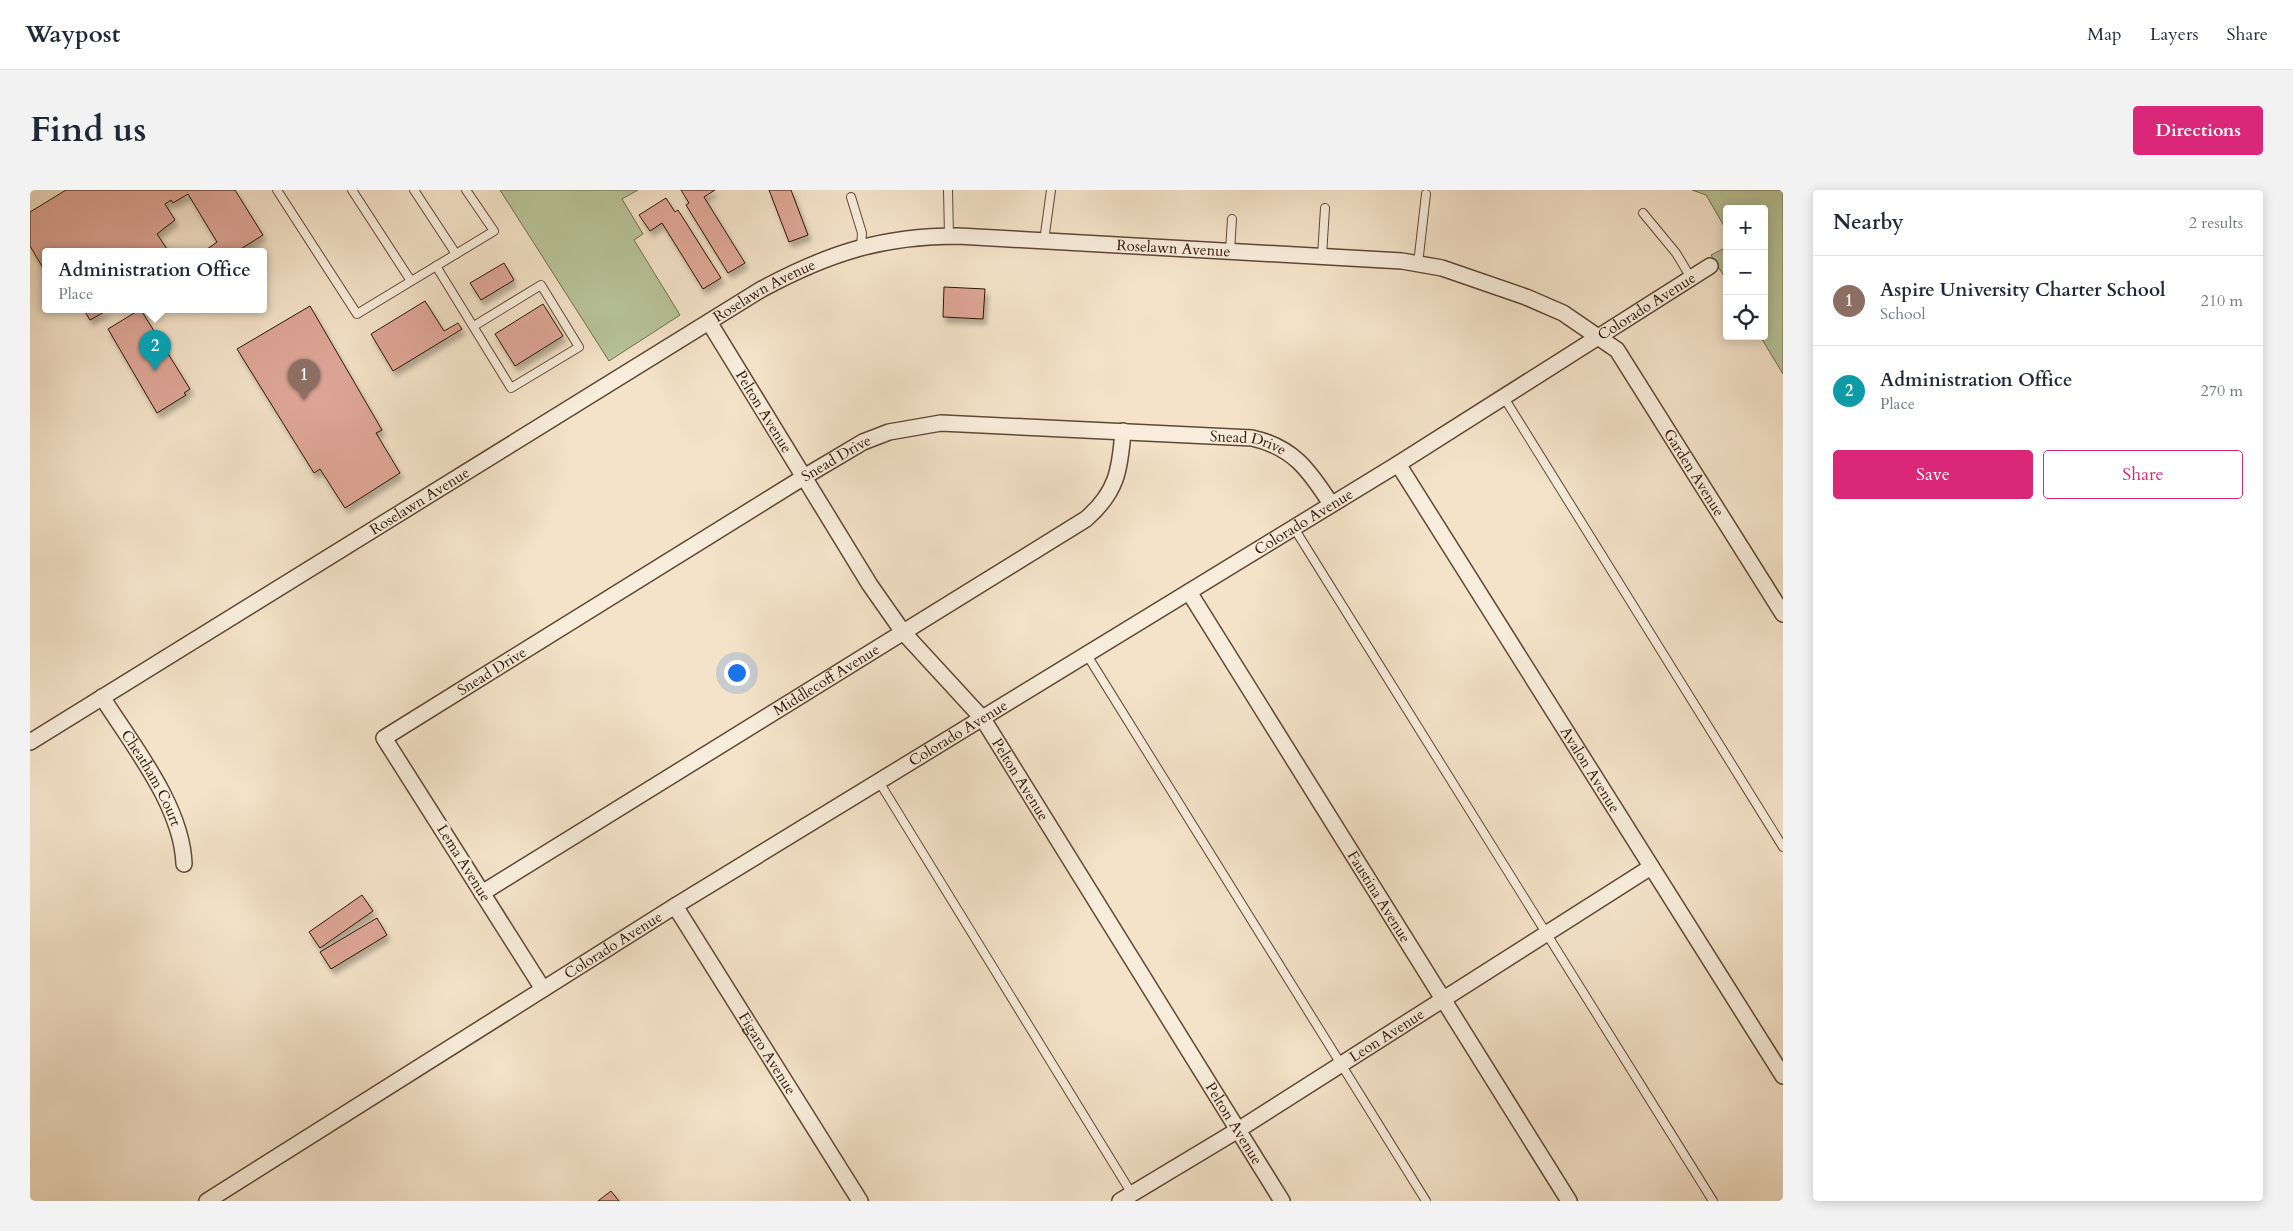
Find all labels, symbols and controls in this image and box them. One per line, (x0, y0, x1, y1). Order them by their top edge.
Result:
text: Waypost (25, 18, 120, 51)
text: Map (2087, 22, 2122, 47)
text: Layers (2150, 22, 2199, 47)
text: Share (2227, 22, 2268, 47)
text: Find us (30, 106, 146, 154)
button: Directions (2133, 106, 2263, 155)
map controls (1723, 205, 1768, 340)
button: + (1723, 205, 1768, 250)
text: Nearby (1833, 208, 1904, 237)
text: 2 results (2189, 212, 2243, 234)
street label: Roselawn Avenue (1116, 235, 1231, 261)
popup (42, 248, 267, 313)
button: − (1723, 250, 1768, 295)
street label: Roselawn Avenue (709, 254, 818, 327)
text: Administration Office (58, 257, 251, 283)
street label: Colorado Avenue (1594, 268, 1699, 345)
text: Aspire University Charter School (1880, 277, 2166, 303)
text: Place (58, 283, 93, 305)
text: 1 (1845, 290, 1853, 312)
text: 210 m (2201, 290, 2243, 312)
button: locate (1723, 295, 1768, 340)
text: School (1880, 303, 1925, 325)
pin: 2 (139, 330, 171, 371)
pin: 1 (288, 359, 320, 400)
street label: Pelton Avenue (731, 366, 797, 457)
text: Administration Office (1880, 367, 2072, 393)
text: 2 (1845, 380, 1853, 402)
text: 270 m (2201, 380, 2243, 402)
text: Place (1880, 393, 1915, 415)
street label: Garden Avenue (1659, 425, 1729, 520)
street label: Snead Drive (1210, 426, 1290, 460)
street label: Snead Drive (798, 430, 874, 486)
button: Save (1833, 450, 2033, 499)
button: Share (2043, 450, 2243, 499)
street label: Roselawn Avenue (366, 462, 473, 539)
street label: Colorado Avenue (1251, 484, 1357, 560)
street label: Middlecoff Avenue (769, 639, 883, 720)
street label: Snead Drive (454, 642, 530, 700)
your location (724, 660, 750, 686)
street label: Colorado Avenue (905, 695, 1011, 771)
street label: Avalon Avenue (1556, 723, 1625, 816)
street label: Cheatham Court (117, 726, 186, 829)
street label: Pelton Avenue (987, 734, 1054, 825)
street label: Lema Avenue (432, 820, 496, 906)
street label: Faustina Avenue (1343, 847, 1415, 947)
street label: Colorado Avenue (560, 907, 666, 983)
street label: Leon Avenue (1345, 1004, 1428, 1067)
street label: Figaro Avenue (734, 1008, 801, 1099)
street label: Pelton Avenue (1201, 1078, 1267, 1169)

